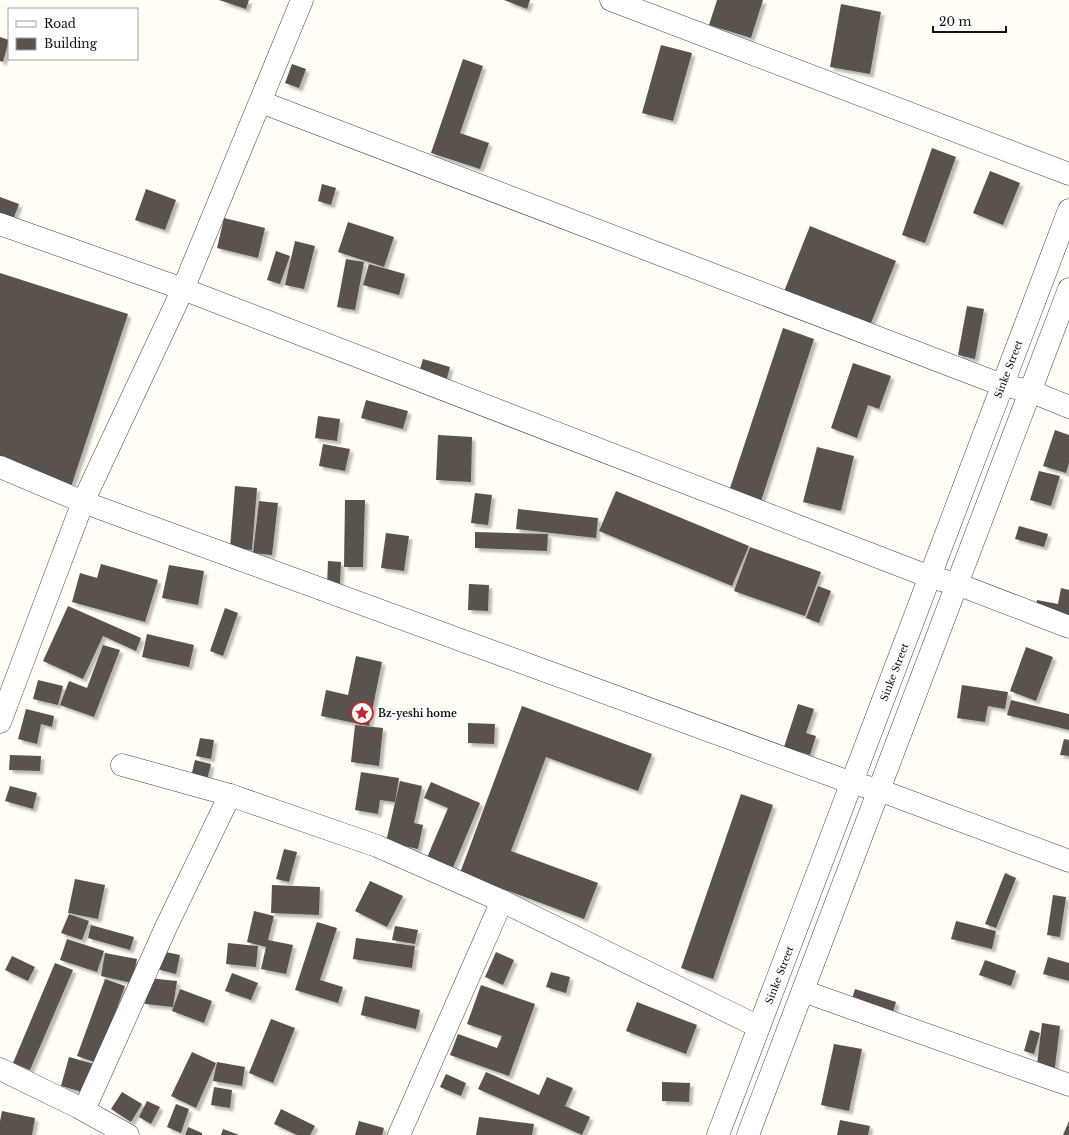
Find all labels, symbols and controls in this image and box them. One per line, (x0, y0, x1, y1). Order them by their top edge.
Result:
legend (8, 8, 138, 60)
scale bar (933, 8, 1006, 34)
text: 20 m (939, 14, 971, 29)
text: Road (44, 16, 76, 31)
text: Building (44, 36, 98, 51)
street label: Sinke Street (991, 338, 1026, 400)
street label: Sinke Street (877, 641, 912, 703)
place icon: Bz-yeshi home (349, 700, 375, 726)
place label: Bz-yeshi home (378, 707, 457, 720)
street label: Sinke Street (762, 944, 797, 1006)

